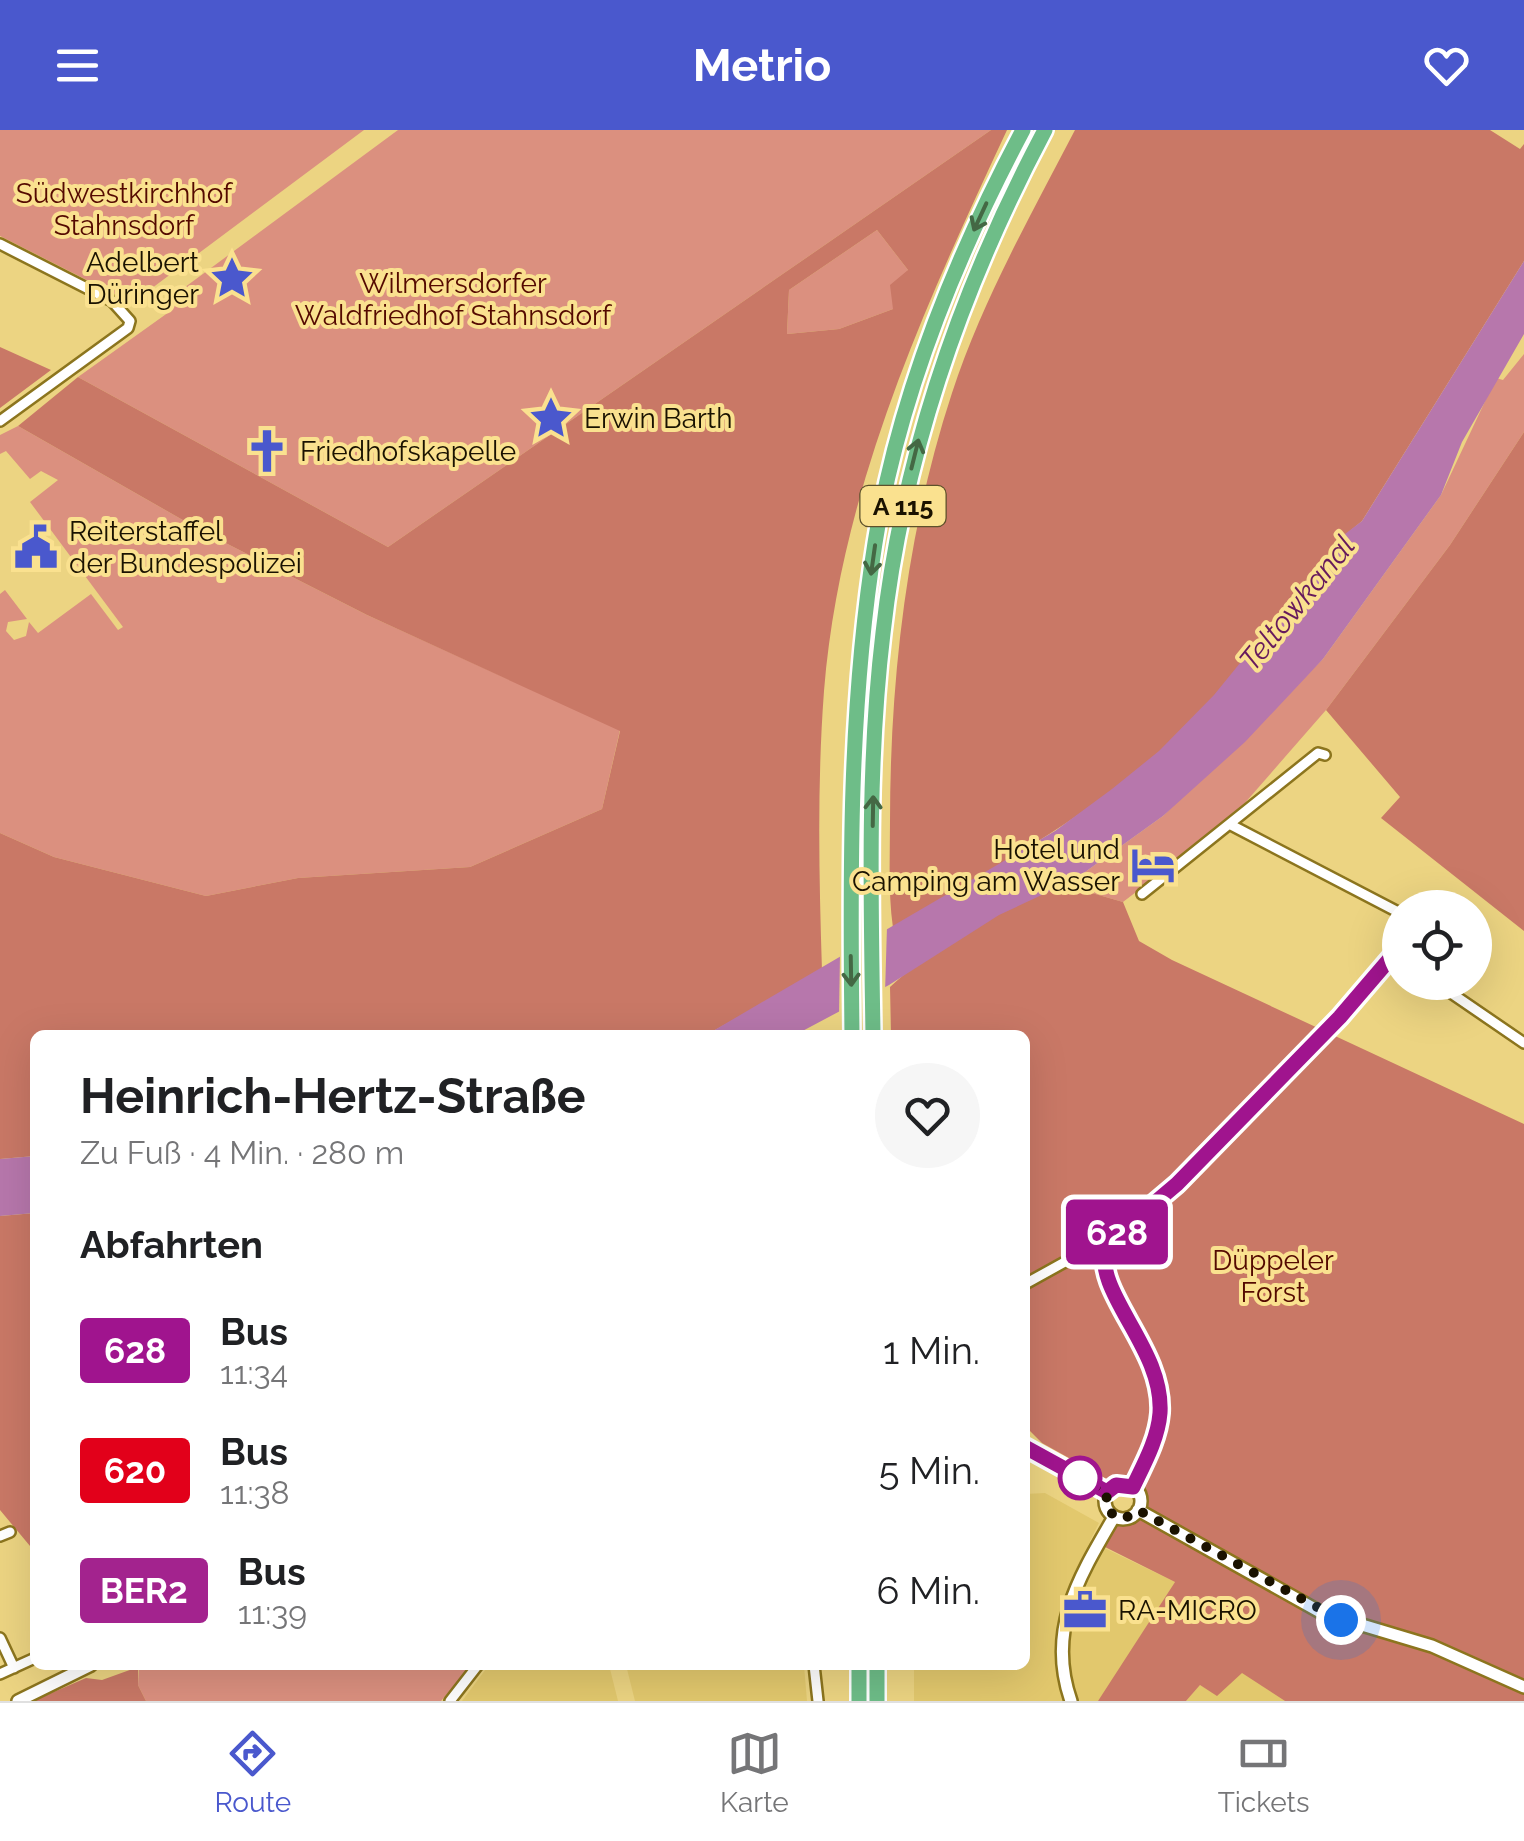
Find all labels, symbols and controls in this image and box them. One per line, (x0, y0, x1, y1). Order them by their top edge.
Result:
icon: menu (50, 38, 105, 93)
icon: heart (1419, 38, 1474, 93)
text: Metrio (693, 39, 831, 92)
park label: Südwestkirchhof Stahnsdorf (16, 177, 234, 242)
one-way arrow (969, 201, 988, 231)
place label: Adelbert Düringer (86, 246, 200, 311)
place icon: Adelbert Düringer (208, 254, 256, 302)
park label: Wilmersdorfer Waldfriedhof Stahnsdorf (295, 267, 613, 332)
place icon: Erwin Barth (527, 394, 575, 442)
place label: Erwin Barth (584, 402, 733, 435)
church icon: Friedhofskapelle (243, 427, 291, 475)
place label: Friedhofskapelle (300, 435, 516, 468)
one-way arrow (907, 439, 926, 470)
road number: A 115 (860, 486, 946, 526)
place label: Reiterstaffel der Bundespolizei (69, 515, 302, 580)
public building icon: Reiterstaffel der Bundespolizei (12, 523, 60, 571)
water label: Teltowkanal (1232, 528, 1362, 678)
one-way arrow (863, 543, 882, 576)
one-way arrow (863, 795, 882, 827)
place label: Hotel und Camping am Wasser (852, 833, 1120, 898)
hotel icon: Hotel und Camping am Wasser (1129, 841, 1177, 889)
map controls (1382, 890, 1492, 1000)
button: locate (1382, 890, 1492, 1000)
one-way arrow (842, 954, 860, 987)
button: heart (875, 1063, 980, 1168)
text: Heinrich-Hertz-Straße (80, 1068, 585, 1124)
text: Zu Fuß · 4 Min. · 280 m (80, 1134, 404, 1171)
line badge: 628 (1060, 1200, 1174, 1264)
text: 628 (1086, 1212, 1148, 1253)
text: Abfahrten (80, 1222, 263, 1267)
park label: Düppeler Forst (1212, 1244, 1334, 1309)
text: Bus (220, 1309, 288, 1354)
text: 1 Min. (883, 1328, 980, 1373)
text: 628 (104, 1330, 166, 1371)
text: 11:34 (220, 1354, 288, 1391)
text: Bus (220, 1429, 288, 1474)
text: 5 Min. (879, 1448, 980, 1493)
text: 620 (104, 1450, 166, 1491)
unlabelled marker (1059, 1457, 1101, 1499)
text: 11:38 (220, 1474, 289, 1511)
text: Bus (238, 1549, 306, 1594)
text: 6 Min. (876, 1568, 980, 1613)
text: BER2 (100, 1570, 188, 1611)
office icon: RA-MICRO (1061, 1586, 1109, 1634)
text: 11:39 (238, 1594, 307, 1631)
place label: RA-MICRO (1118, 1594, 1257, 1627)
your location (1316, 1595, 1366, 1645)
tab: Route (214, 1726, 291, 1819)
tab: Karte (720, 1726, 789, 1819)
tab: Tickets (1218, 1726, 1310, 1819)

